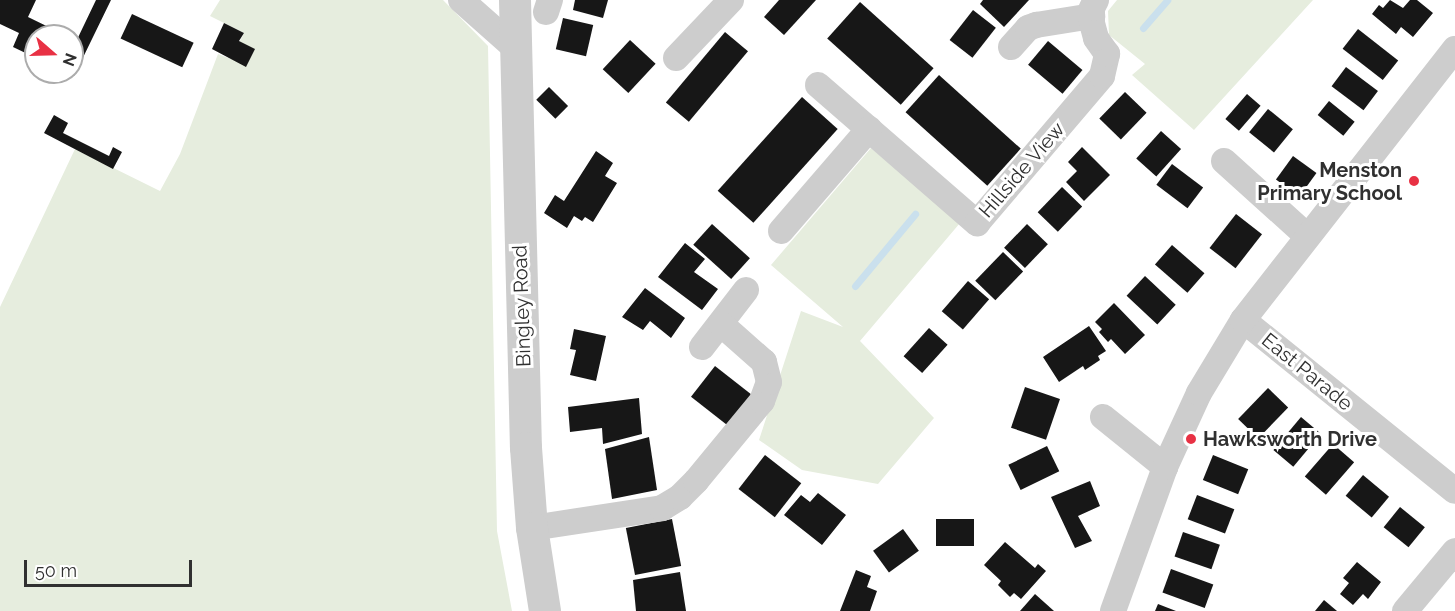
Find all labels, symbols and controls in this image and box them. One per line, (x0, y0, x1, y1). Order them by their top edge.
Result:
north arrow (24, 24, 84, 84)
text: N (58, 51, 81, 69)
street label: Hillside View (974, 117, 1070, 223)
place label: Menston Primary School (1257, 158, 1402, 205)
marker: Menston Primary School (1407, 174, 1421, 188)
street label: Bingley Road (508, 244, 536, 368)
street label: East Parade (1257, 328, 1357, 416)
place label: Hawksworth Drive (1203, 427, 1377, 451)
marker: Hawksworth Drive (1184, 432, 1198, 446)
scale bar (27, 548, 195, 586)
text: 50 m (35, 560, 77, 581)

